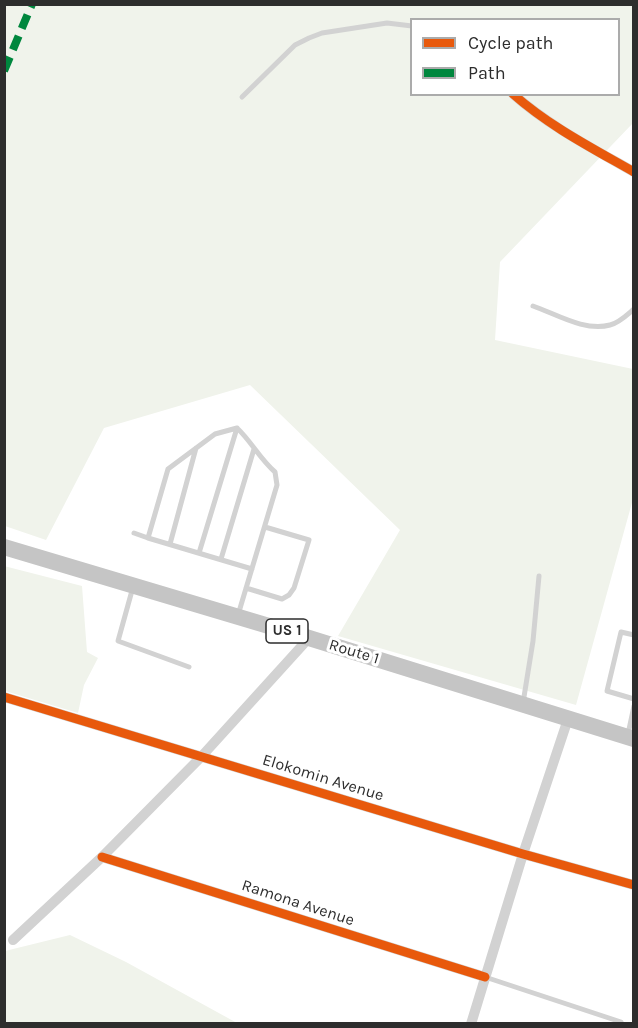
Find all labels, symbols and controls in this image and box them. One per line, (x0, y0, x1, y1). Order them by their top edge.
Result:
legend (410, 18, 620, 96)
text: Cycle path (468, 32, 553, 54)
text: Path (468, 62, 506, 84)
road number: US 1 (266, 619, 308, 643)
street label: Route 1 (327, 635, 381, 669)
street label: Elokomin Avenue (260, 750, 386, 806)
street label: Ramona Avenue (239, 876, 357, 930)

